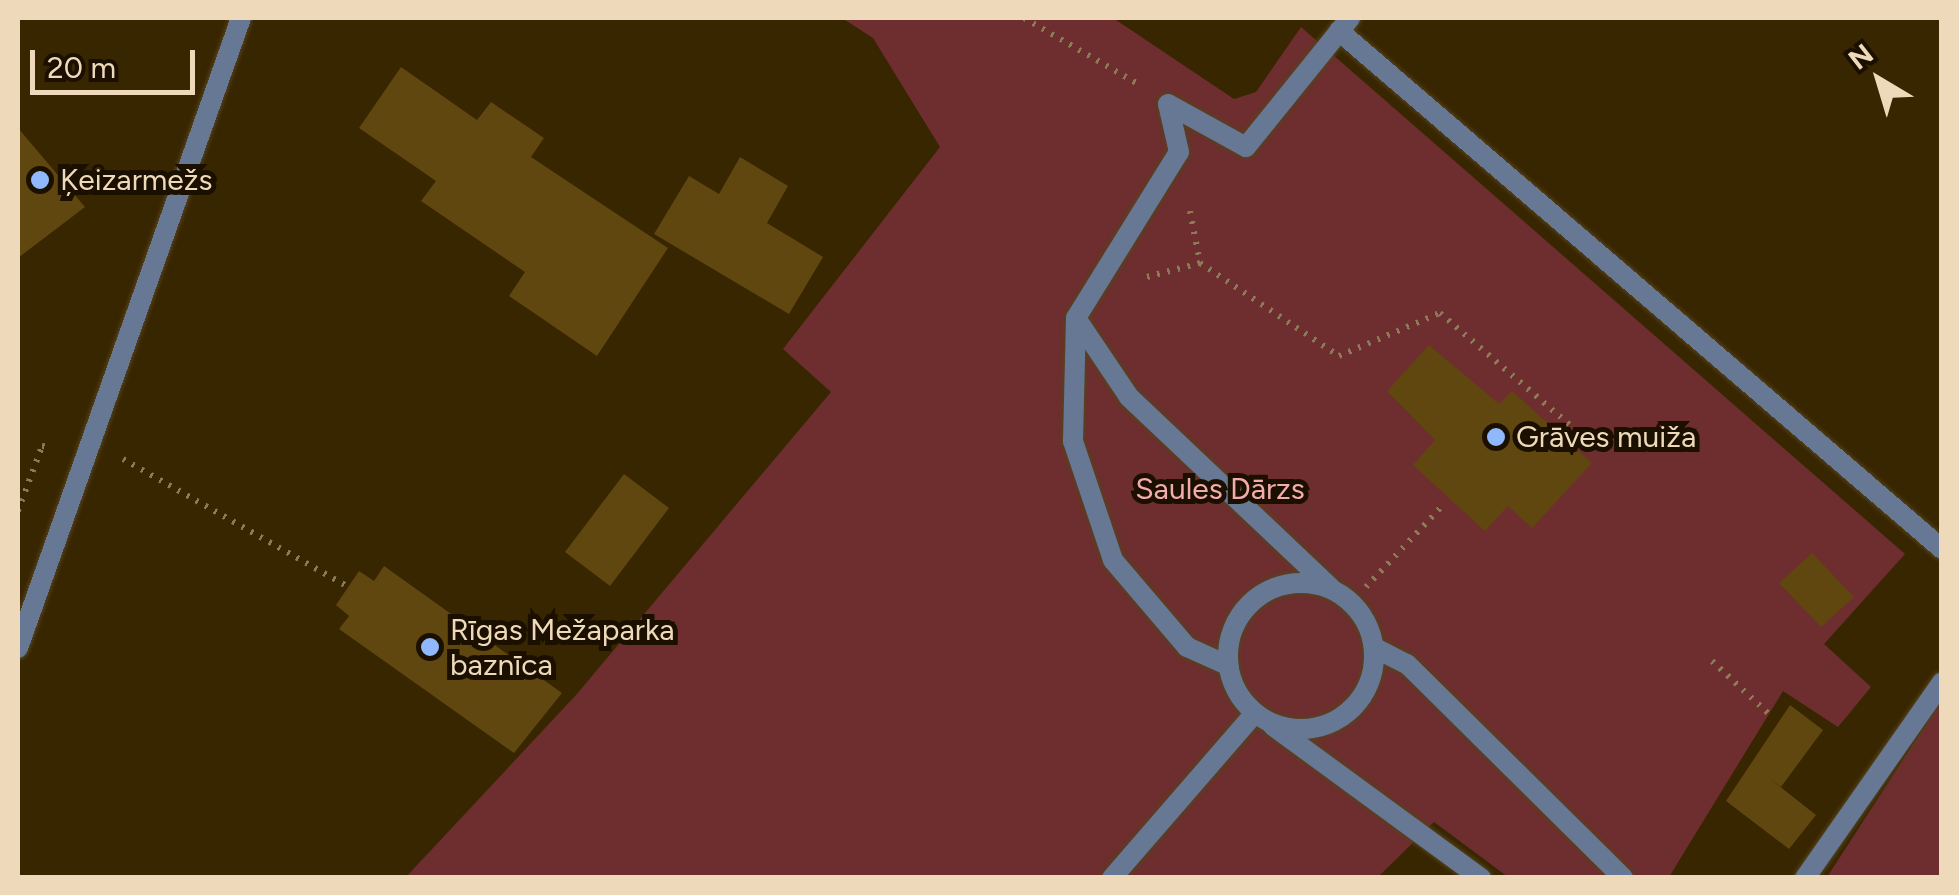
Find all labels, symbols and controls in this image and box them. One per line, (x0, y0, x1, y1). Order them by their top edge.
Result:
scale bar (35, 30, 200, 92)
north arrow (1829, 30, 1929, 130)
text: N (1842, 36, 1880, 76)
text: 20 m (47, 49, 116, 86)
place label: Ķeizarmežs (60, 162, 212, 198)
marker: Ķeizarmežs (29, 169, 51, 191)
place label: Grāves muiža (1516, 419, 1696, 455)
marker: Grāves muiža (1485, 426, 1507, 448)
park label: Saules Dārzs (1135, 471, 1305, 507)
place label: Rīgas Mežaparka baznīca (450, 612, 675, 682)
marker: Rīgas Mežaparka baznīca (419, 636, 441, 658)

